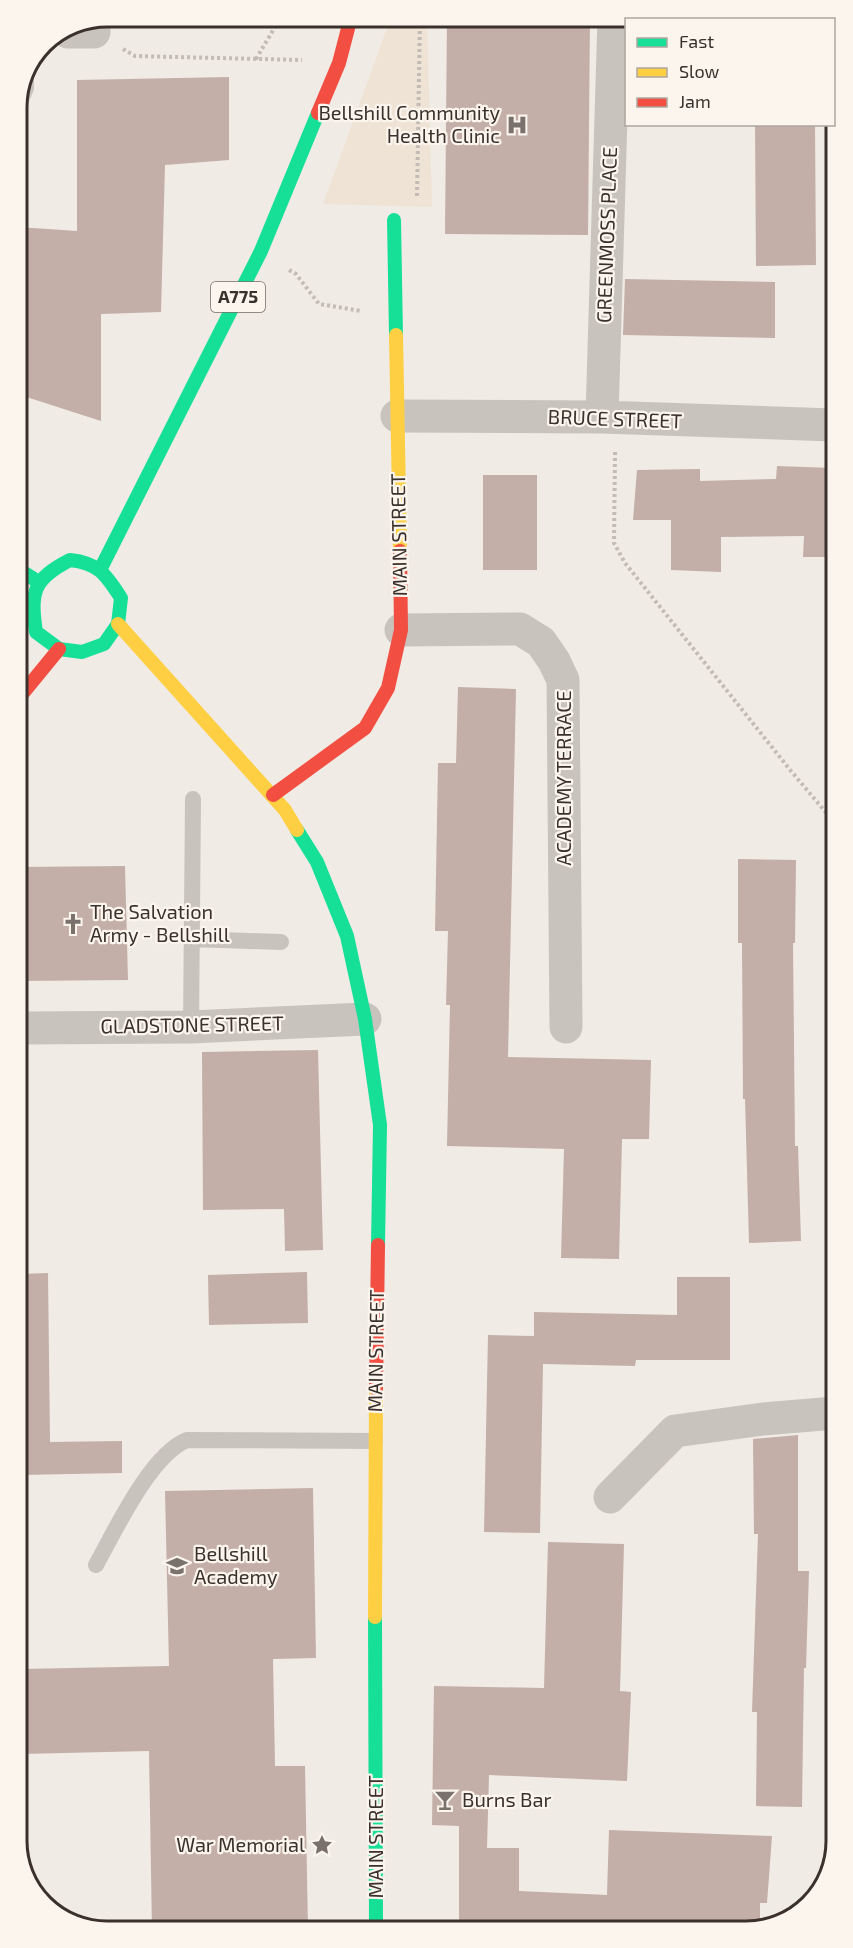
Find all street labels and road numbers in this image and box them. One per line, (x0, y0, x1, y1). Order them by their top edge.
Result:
street label: GREENMOSS PLACE (591, 146, 621, 323)
road number: A775 (211, 282, 265, 312)
street label: BRUCE STREET (547, 404, 683, 432)
street label: MAIN STREET (385, 473, 411, 597)
street label: ACADEMY TERRACE (551, 690, 575, 866)
street label: GLADSTONE STREET (100, 1010, 284, 1038)
street label: MAIN STREET (362, 1289, 388, 1413)
street label: MAIN STREET (363, 1775, 387, 1899)

